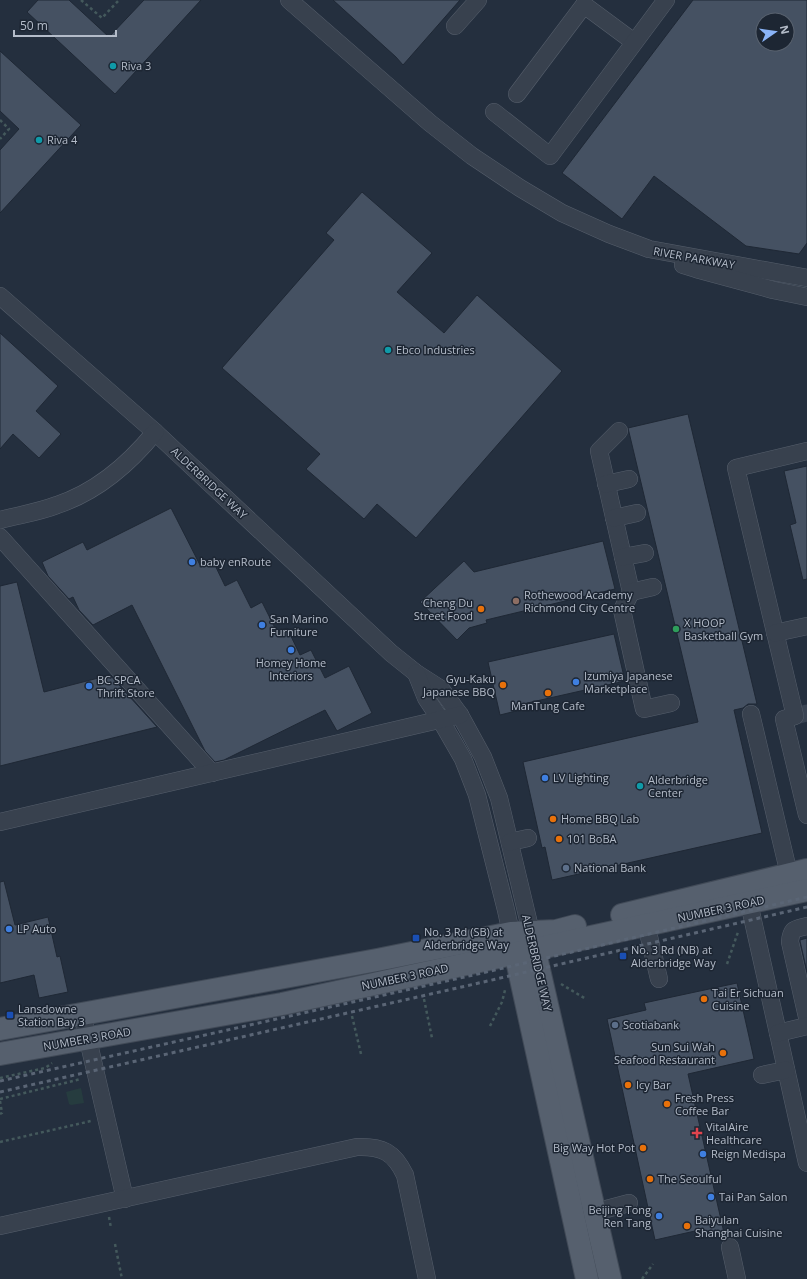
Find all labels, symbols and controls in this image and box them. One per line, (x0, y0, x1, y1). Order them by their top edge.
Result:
scale bar (14, 12, 116, 38)
north arrow (755, 12, 795, 52)
text: 50 m (20, 17, 48, 34)
text: N (777, 24, 794, 36)
place label: Riva 3 (121, 58, 151, 73)
marker: Riva 3 (108, 61, 118, 71)
place label: Riva 4 (47, 132, 78, 147)
marker: Riva 4 (34, 135, 44, 145)
street label: RIVER PARKWAY (652, 243, 737, 272)
place label: Ebco Industries (396, 342, 475, 357)
marker: Ebco Industries (383, 345, 393, 355)
street label: ALDERBRIDGE WAY (168, 443, 251, 522)
place label: baby enRoute (200, 554, 271, 569)
marker: baby enRoute (187, 557, 197, 567)
place label: Rothewood Academy Richmond City Centre (524, 587, 635, 615)
place label: Cheng Du Street Food (414, 595, 473, 623)
marker: Rothewood Academy Richmond City Centre (511, 596, 521, 606)
marker: Cheng Du Street Food (476, 604, 486, 614)
place label: San Marino Furniture (270, 611, 329, 639)
place label: X HOOP Basketball Gym (684, 615, 763, 643)
marker: San Marino Furniture (257, 620, 267, 630)
marker: X HOOP Basketball Gym (671, 624, 681, 634)
marker: Homey Home Interiors (286, 645, 296, 655)
place label: Homey Home Interiors (256, 655, 326, 683)
place label: Izumiya Japanese Marketplace (584, 668, 673, 696)
place label: Gyu-Kaku Japanese BBQ (422, 671, 495, 699)
place label: BC SPCA Thrift Store (97, 672, 155, 700)
marker: Izumiya Japanese Marketplace (571, 677, 581, 687)
marker: Gyu-Kaku Japanese BBQ (498, 680, 508, 690)
marker: BC SPCA Thrift Store (84, 681, 94, 691)
marker: ManTung Cafe (543, 688, 553, 698)
place label: ManTung Cafe (511, 698, 585, 713)
place label: LV Lighting (553, 770, 609, 785)
place label: Alderbridge Center (648, 772, 708, 800)
marker: LV Lighting (540, 773, 550, 783)
marker: Alderbridge Center (635, 781, 645, 791)
place label: Home BBQ Lab (561, 811, 639, 826)
marker: Home BBQ Lab (548, 814, 558, 824)
place label: 101 BoBA (567, 831, 617, 846)
marker: 101 BoBA (554, 834, 564, 844)
place label: National Bank (574, 860, 646, 875)
marker: National Bank (561, 863, 571, 873)
street label: NUMBER 3 ROAD (676, 892, 766, 925)
street label: ALDERBRIDGE WAY (519, 913, 556, 1014)
place label: LP Auto (17, 921, 57, 936)
marker: LP Auto (4, 924, 14, 934)
place label: No. 3 Rd (SB) at Alderbridge Way (424, 924, 509, 952)
marker: No. 3 Rd (SB) at Alderbridge Way (411, 933, 421, 943)
place label: No. 3 Rd (NB) at Alderbridge Way (631, 942, 716, 970)
marker: No. 3 Rd (NB) at Alderbridge Way (618, 951, 628, 961)
street label: NUMBER 3 ROAD (360, 960, 450, 993)
place label: Tai Er Sichuan Cuisine (712, 985, 784, 1013)
marker: Tai Er Sichuan Cuisine (699, 994, 709, 1004)
place label: Lansdowne Station Bay 3 (18, 1001, 85, 1029)
marker: Lansdowne Station Bay 3 (5, 1010, 15, 1020)
place label: Scotiabank (623, 1017, 679, 1032)
marker: Scotiabank (610, 1020, 620, 1030)
street label: NUMBER 3 ROAD (42, 1023, 132, 1054)
place label: Sun Sui Wah Seafood Restaurant (614, 1039, 715, 1067)
marker: Sun Sui Wah Seafood Restaurant (718, 1048, 728, 1058)
place label: Icy Bar (636, 1077, 671, 1092)
marker: Icy Bar (623, 1080, 633, 1090)
place label: Fresh Press Coffee Bar (675, 1090, 734, 1118)
marker: Fresh Press Coffee Bar (662, 1099, 672, 1109)
place label: VitalAire Healthcare (706, 1119, 762, 1147)
marker: VitalAire Healthcare (691, 1127, 703, 1139)
place label: Big Way Hot Pot (553, 1140, 635, 1155)
marker: Big Way Hot Pot (638, 1143, 648, 1153)
place label: Reign Medispa (711, 1146, 786, 1161)
marker: Reign Medispa (698, 1149, 708, 1159)
place label: The Seoulful (658, 1171, 721, 1186)
marker: The Seoulful (645, 1174, 655, 1184)
place label: Tai Pan Salon (719, 1189, 787, 1204)
marker: Tai Pan Salon (706, 1192, 716, 1202)
place label: Beijing Tong Ren Tang (588, 1202, 651, 1230)
marker: Beijing Tong Ren Tang (654, 1211, 664, 1221)
place label: Baiyulan Shanghai Cuisine (695, 1212, 783, 1240)
marker: Baiyulan Shanghai Cuisine (682, 1221, 692, 1231)

